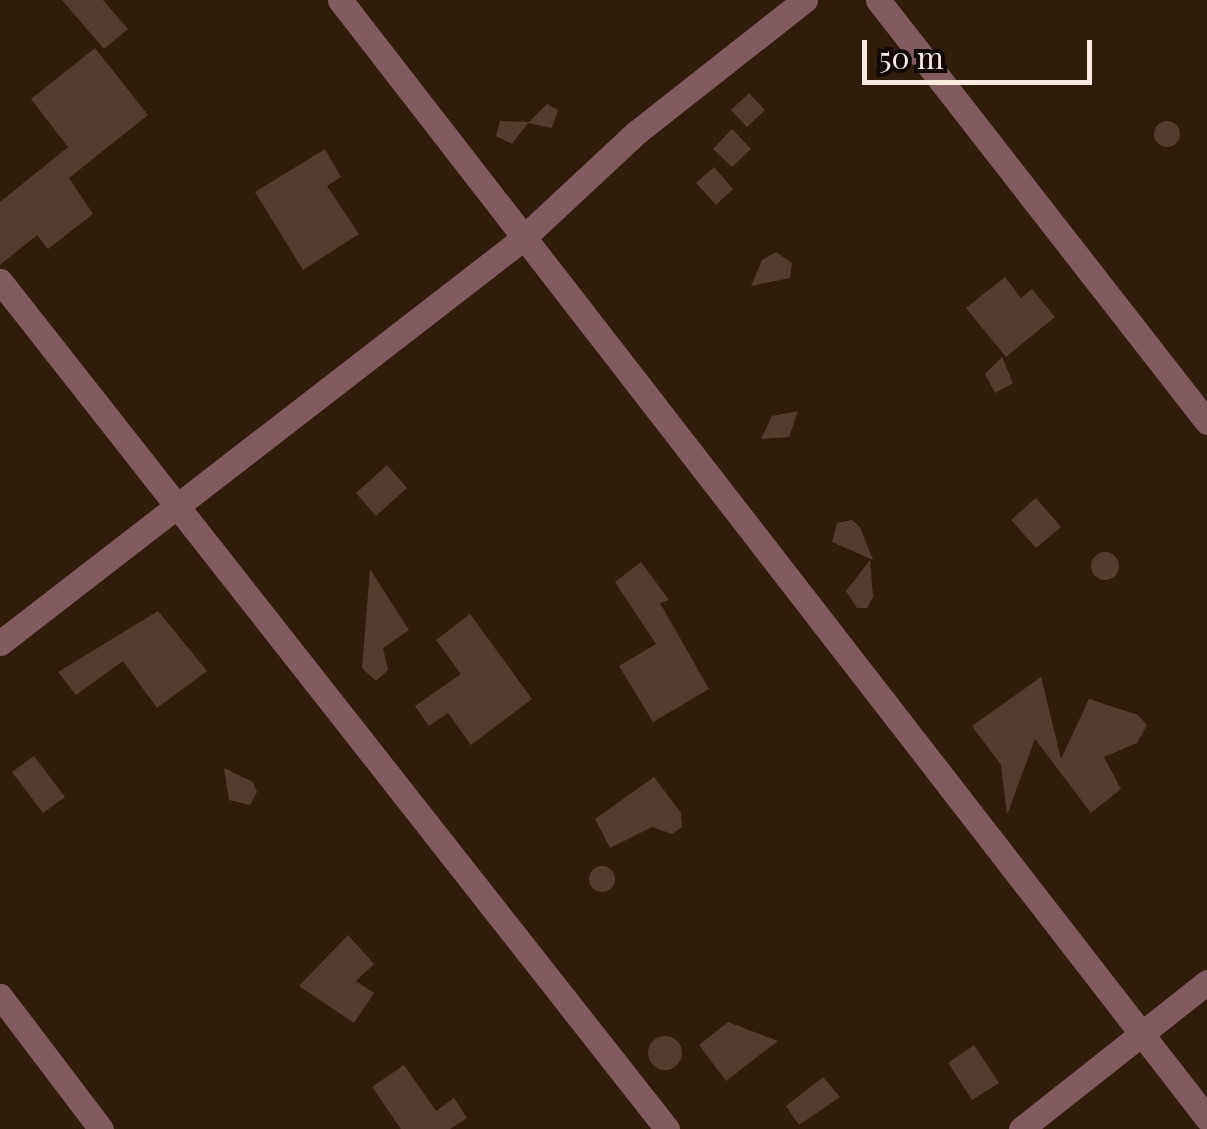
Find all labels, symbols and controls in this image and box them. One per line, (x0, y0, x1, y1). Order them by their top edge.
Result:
scale bar (867, 20, 1097, 82)
text: 50 m (879, 37, 944, 77)

